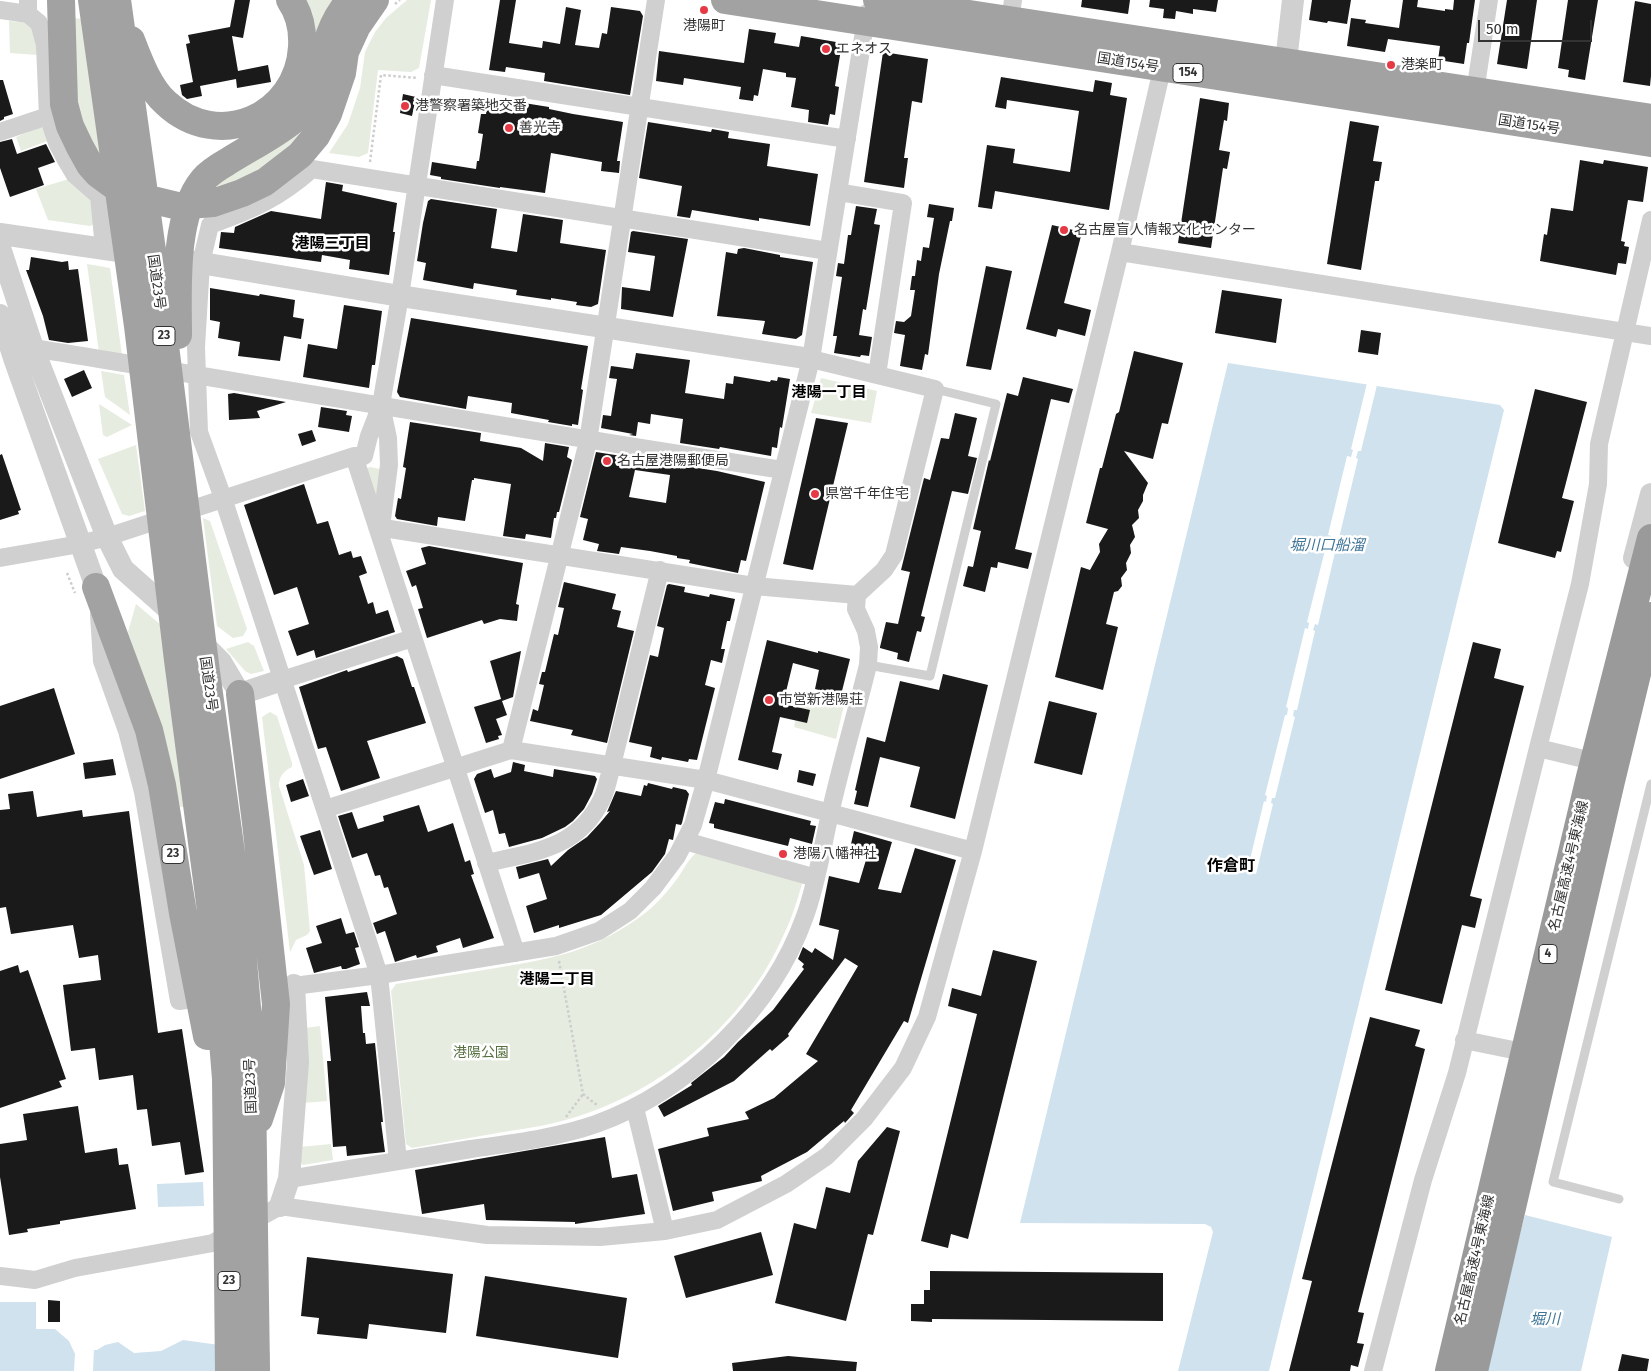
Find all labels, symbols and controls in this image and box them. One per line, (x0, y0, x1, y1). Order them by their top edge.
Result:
marker: 港陽町 (698, 4, 710, 16)
scale bar (1481, 10, 1595, 42)
place label: 港陽町 (683, 18, 725, 34)
text: 50 m (1486, 20, 1519, 38)
place label: エネオス (836, 41, 892, 57)
marker: エネオス (820, 43, 832, 55)
street label: 国道154号 (1096, 50, 1160, 76)
place label: 港楽町 (1401, 57, 1443, 73)
marker: 港楽町 (1385, 59, 1397, 71)
road number: 154 (1173, 64, 1203, 82)
place label: 港警察署築地交番 (415, 98, 527, 114)
marker: 港警察署築地交番 (399, 100, 411, 112)
street label: 国道154号 (1497, 112, 1561, 138)
place label: 善光寺 (519, 120, 561, 136)
marker: 善光寺 (503, 122, 515, 134)
place label: 名古屋盲人情報文化センター (1074, 222, 1256, 238)
marker: 名古屋盲人情報文化センター (1058, 224, 1070, 236)
district label: 港陽三丁目 (295, 235, 369, 253)
street label: 国道23号 (144, 253, 168, 311)
road number: 23 (153, 326, 175, 346)
district label: 港陽一丁目 (792, 384, 866, 402)
place label: 名古屋港陽郵便局 (617, 453, 729, 469)
marker: 名古屋港陽郵便局 (601, 455, 613, 467)
place label: 県営千年住宅 (825, 486, 909, 502)
marker: 県営千年住宅 (809, 488, 821, 500)
water label: 堀川口船溜 (1290, 537, 1364, 555)
street label: 国道23号 (196, 655, 220, 713)
place label: 市営新港陽荘 (779, 692, 863, 708)
marker: 市営新港陽荘 (763, 694, 775, 706)
street label: 名古屋高速4号東海線 (1546, 799, 1592, 933)
road number: 23 (162, 844, 184, 864)
place label: 港陽八幡神社 (793, 846, 877, 862)
marker: 港陽八幡神社 (777, 848, 789, 860)
district label: 作倉町 (1207, 857, 1255, 877)
road number: 4 (1539, 944, 1557, 964)
district label: 港陽二丁目 (520, 971, 594, 989)
park label: 港陽公園 (453, 1045, 509, 1061)
street label: 国道23号 (242, 1058, 260, 1114)
street label: 名古屋高速4号東海線 (1452, 1193, 1498, 1327)
road number: 23 (218, 1272, 240, 1290)
water label: 堀川 (1530, 1311, 1560, 1329)

